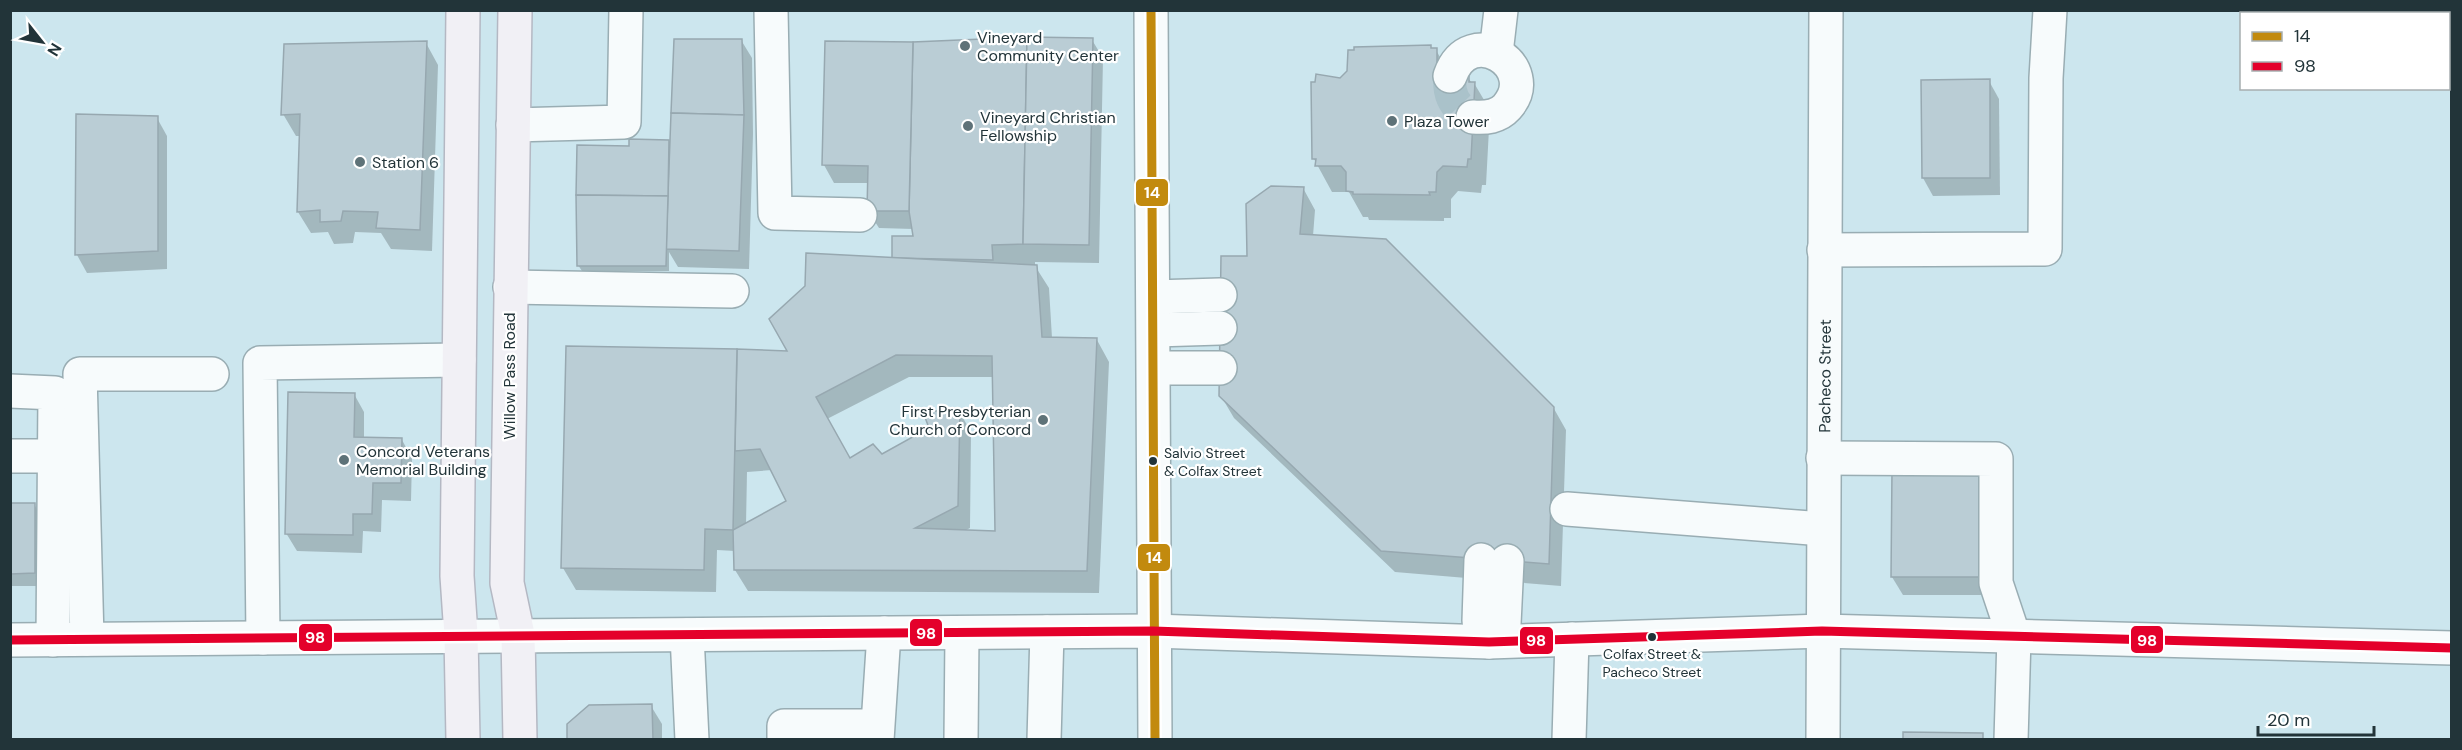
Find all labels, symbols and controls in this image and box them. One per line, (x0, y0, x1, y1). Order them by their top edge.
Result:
north arrow (12, 12, 72, 72)
legend (2240, 12, 2450, 90)
text: 14 (2294, 24, 2311, 48)
place label: Vineyard Community Center (977, 27, 1119, 66)
text: N (42, 39, 66, 60)
marker: Vineyard Community Center (958, 39, 972, 53)
text: 98 (2294, 54, 2316, 78)
place label: Vineyard Christian Fellowship (980, 107, 1116, 146)
place label: Plaza Tower (1404, 111, 1490, 132)
marker: Plaza Tower (1385, 114, 1399, 128)
marker: Vineyard Christian Fellowship (961, 119, 975, 133)
place label: Station 6 (372, 152, 439, 173)
marker: Station 6 (353, 155, 367, 169)
line badge: 14 (1135, 178, 1169, 207)
text: 14 (1144, 182, 1160, 203)
street label: Willow Pass Road (499, 312, 520, 440)
street label: Pacheco Street (1814, 319, 1835, 433)
place label: First Presbyterian Church of Concord (889, 401, 1031, 440)
marker: First Presbyterian Church of Concord (1036, 413, 1050, 427)
place label: Concord Veterans Memorial Building (356, 441, 490, 480)
place label: Salvio Street & Colfax Street (1164, 444, 1262, 480)
marker: Concord Veterans Memorial Building (337, 453, 351, 467)
marker: Salvio Street & Colfax Street (1147, 455, 1159, 467)
line badge: 14 (1137, 543, 1171, 572)
text: 14 (1146, 547, 1162, 568)
line badge: 98 (909, 618, 943, 647)
line badge: 98 (298, 623, 333, 652)
text: 98 (916, 623, 936, 644)
line badge: 98 (2130, 625, 2164, 654)
line badge: 98 (1519, 626, 1554, 655)
text: 98 (305, 627, 325, 648)
text: 98 (1526, 630, 1546, 651)
text: 98 (2137, 630, 2157, 651)
marker: Colfax Street & Pacheco Street (1646, 631, 1658, 643)
place label: Colfax Street & Pacheco Street (1602, 645, 1702, 681)
scale bar (2258, 699, 2374, 737)
text: 20 m (2267, 708, 2310, 732)

